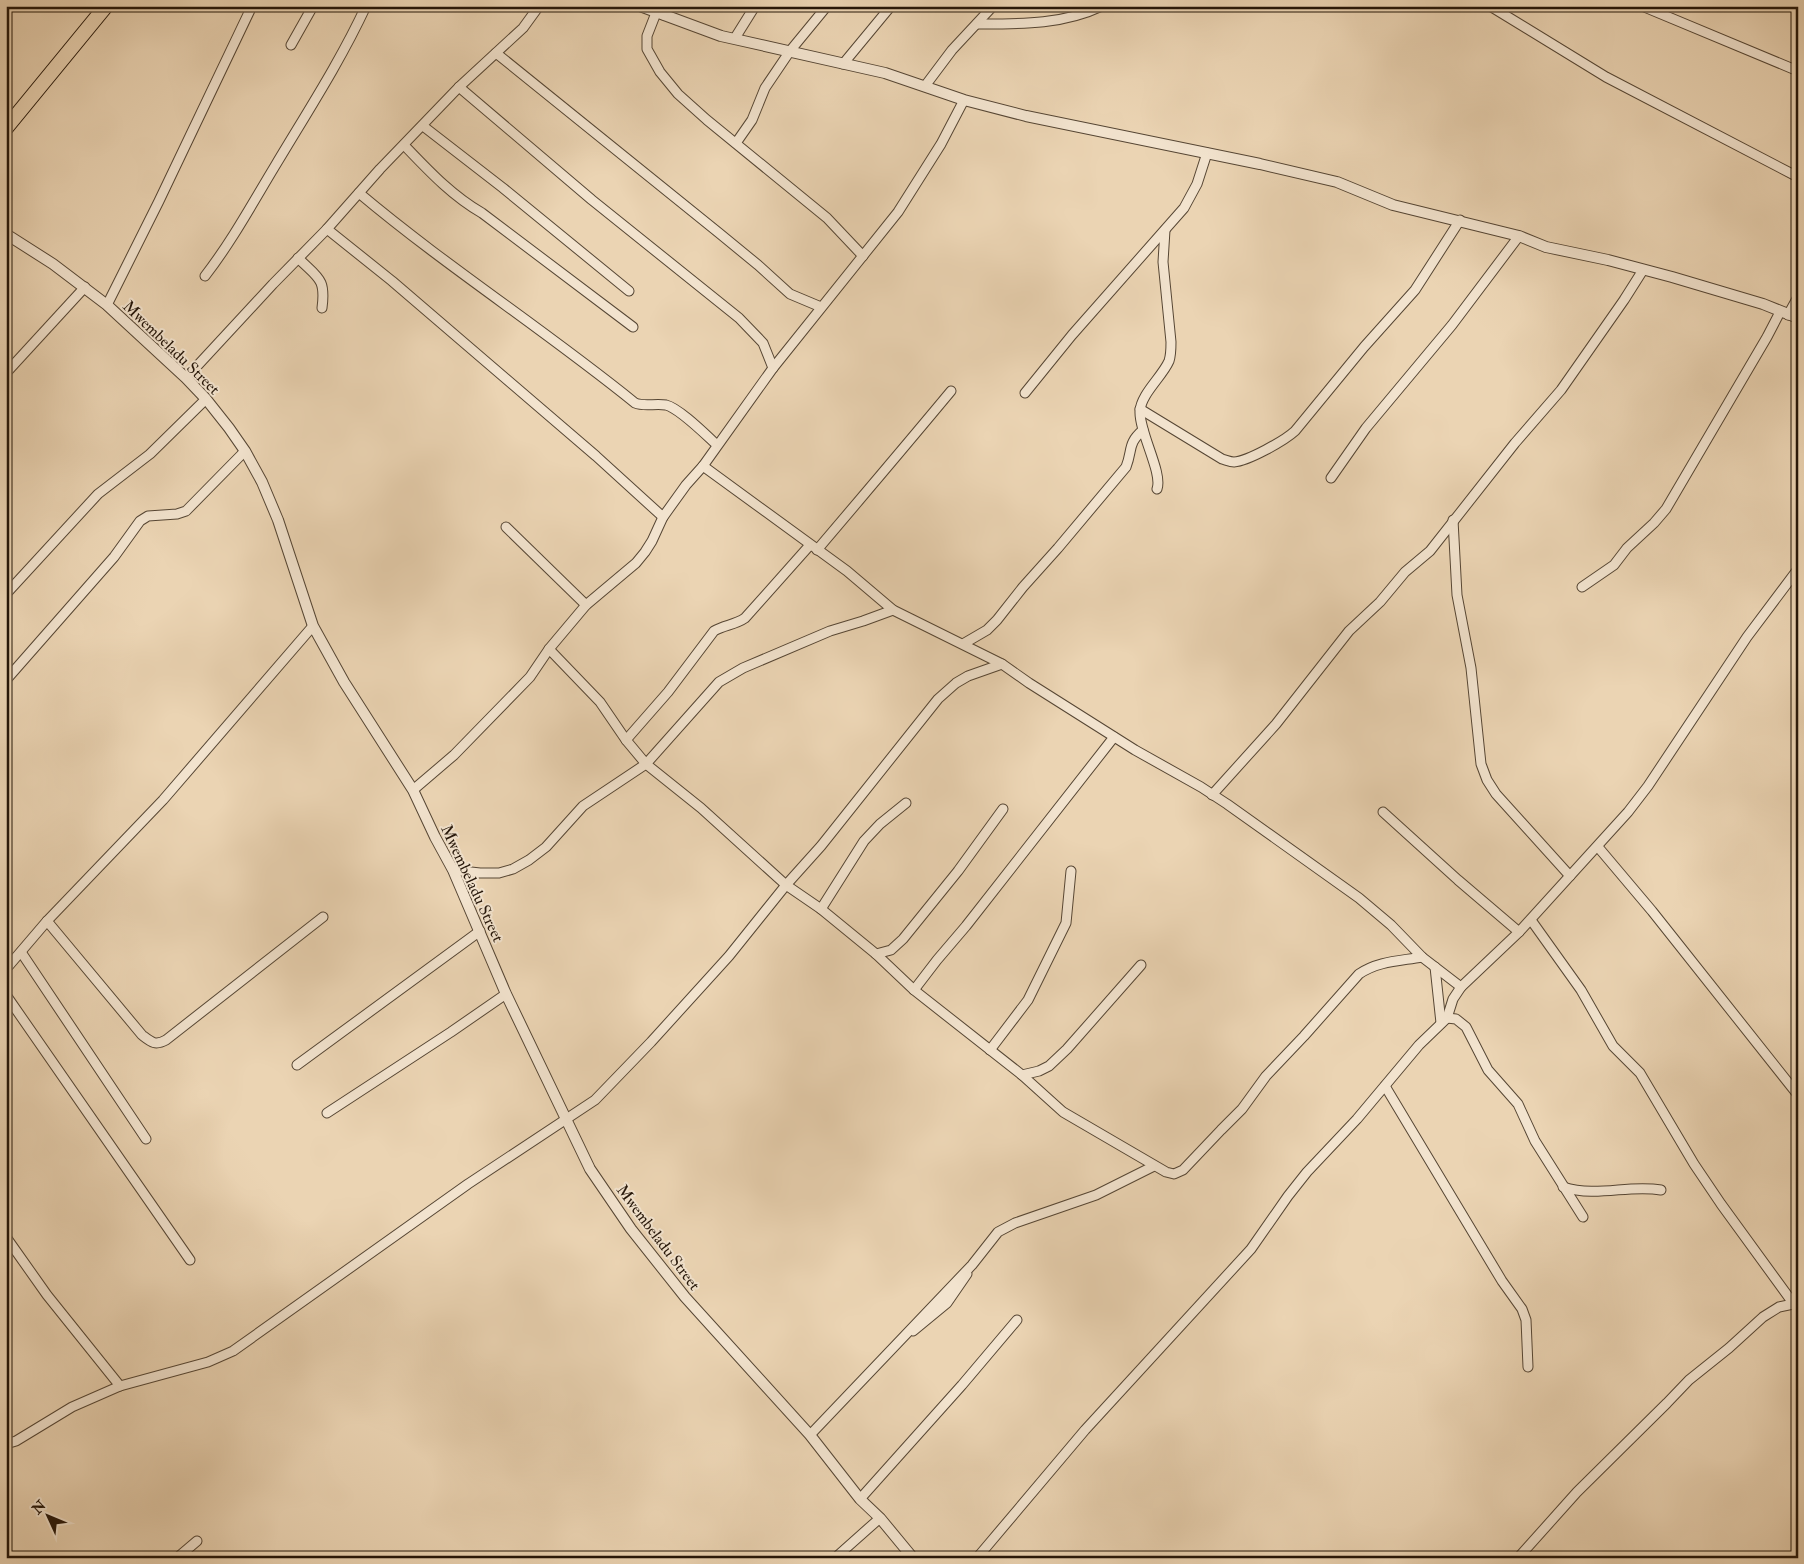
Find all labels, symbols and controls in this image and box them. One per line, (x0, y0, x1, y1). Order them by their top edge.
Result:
street label: Mwembeladu Street (119, 296, 224, 399)
street label: Mwembeladu Street (436, 822, 508, 945)
street label: Mwembeladu Street (612, 1181, 704, 1294)
north arrow (22, 1492, 72, 1542)
text: N (28, 1497, 50, 1518)

